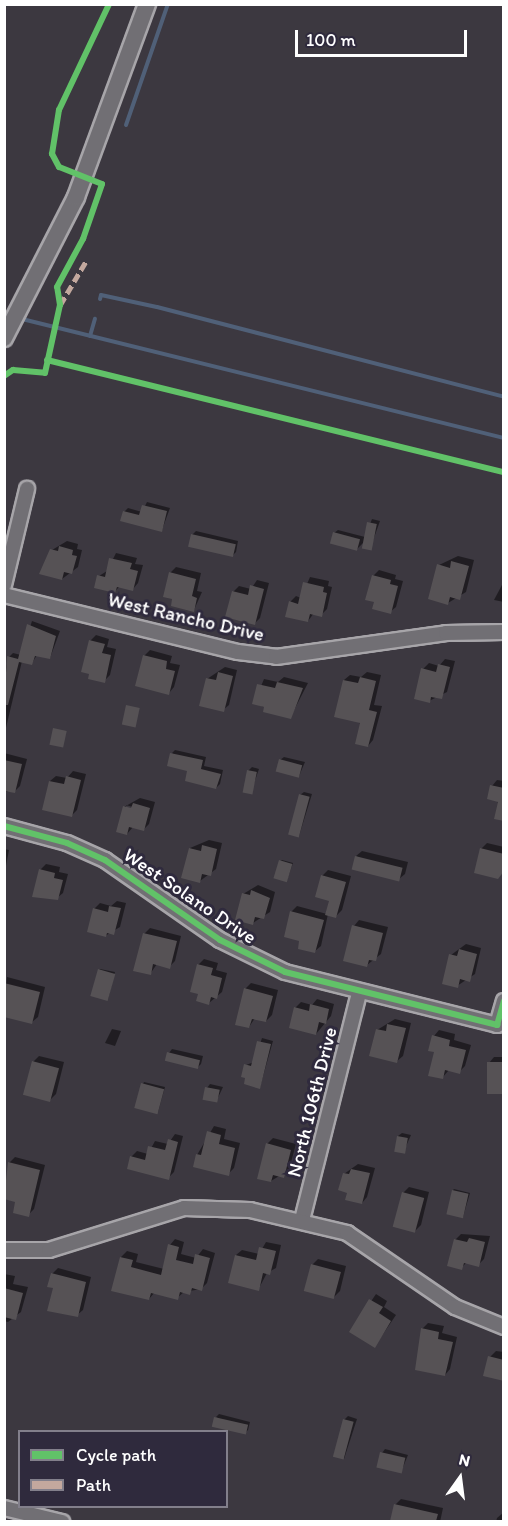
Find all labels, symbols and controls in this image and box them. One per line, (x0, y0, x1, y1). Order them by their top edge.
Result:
scale bar (298, 18, 470, 56)
text: 100 m (306, 29, 356, 51)
street label: West Rancho Drive (105, 587, 267, 647)
street label: West Solano Drive (119, 843, 261, 949)
street label: North 106th Drive (282, 1024, 342, 1180)
legend (18, 1430, 228, 1508)
text: Cycle path (76, 1444, 156, 1466)
north arrow (430, 1448, 490, 1508)
text: N (457, 1450, 472, 1471)
text: Path (76, 1474, 111, 1496)

